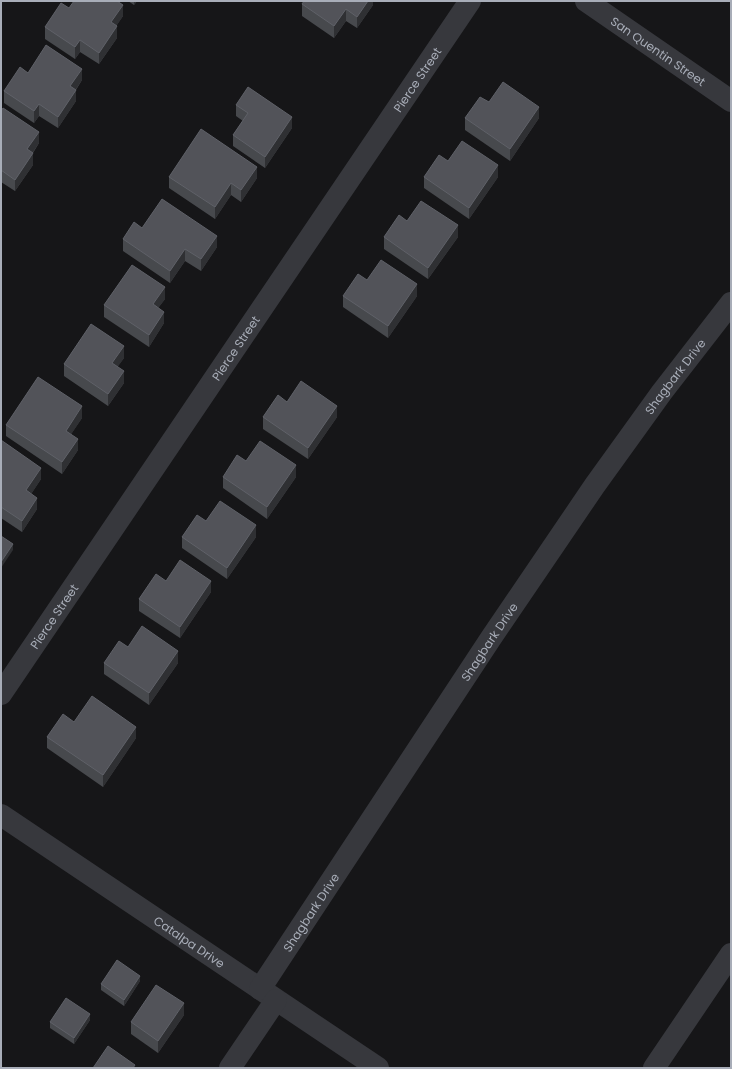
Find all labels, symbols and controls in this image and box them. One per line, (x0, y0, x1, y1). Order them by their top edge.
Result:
street label: San Quentin Street (608, 12, 709, 90)
street label: Pierce Street (389, 44, 445, 115)
street label: Pierce Street (207, 312, 263, 384)
street label: Shagbark Drive (640, 335, 709, 418)
street label: Pierce Street (26, 580, 82, 652)
street label: Shagbark Drive (457, 599, 521, 684)
street label: Shagbark Drive (278, 869, 343, 955)
street label: Catalpa Drive (151, 911, 228, 972)

